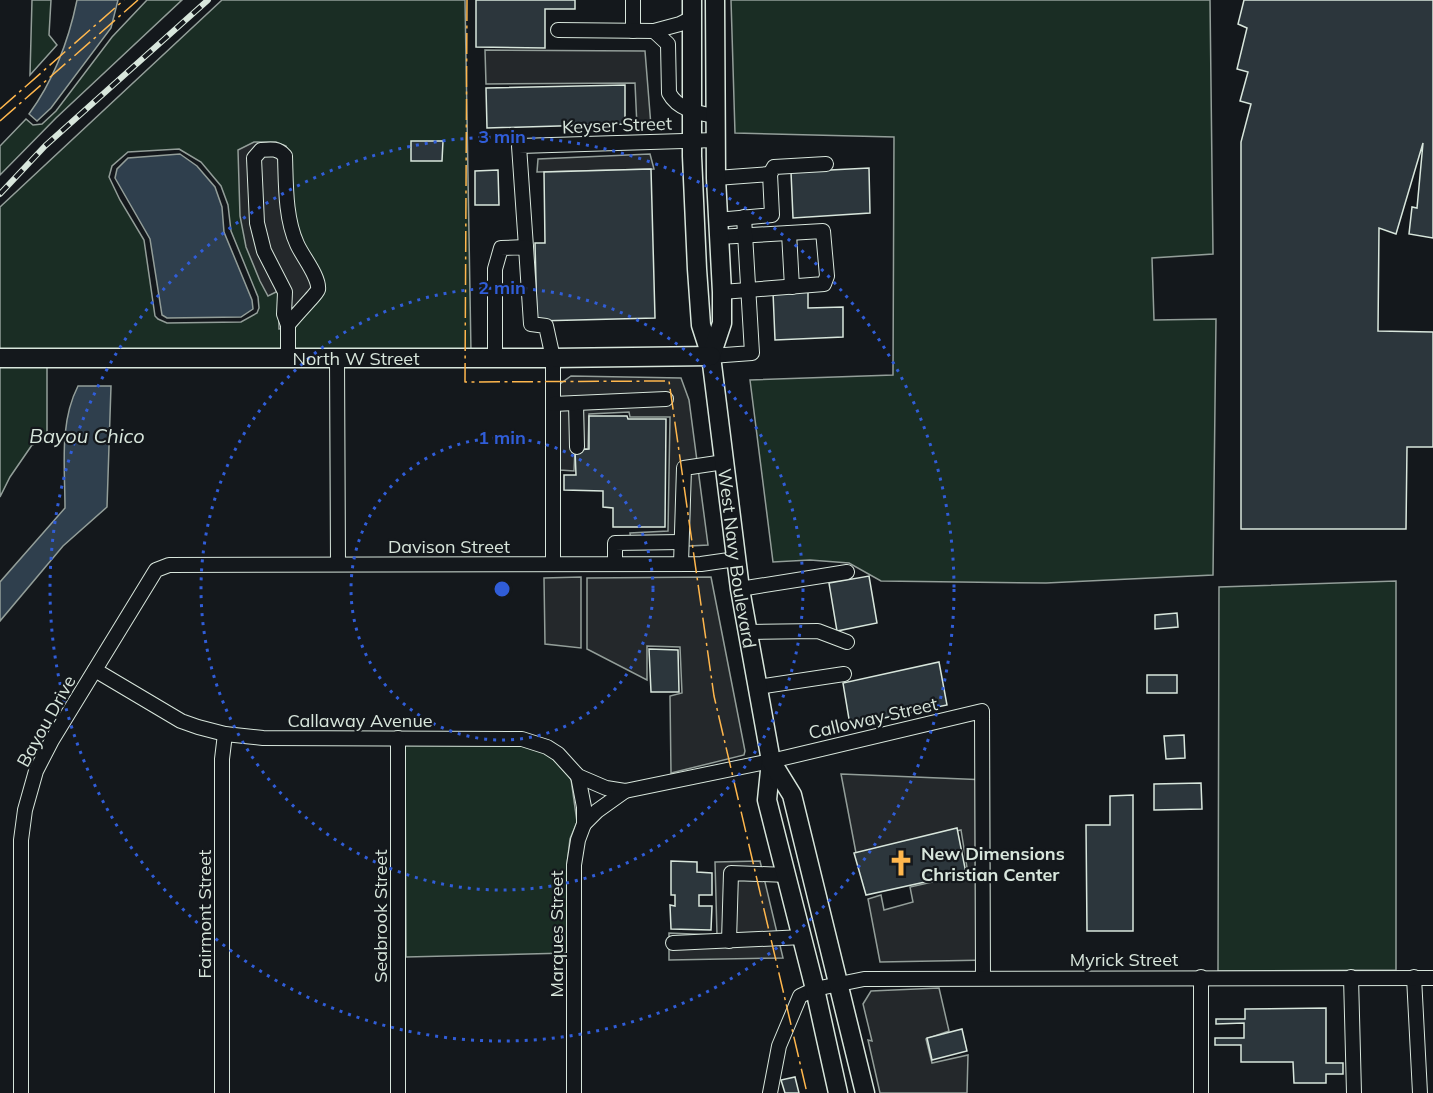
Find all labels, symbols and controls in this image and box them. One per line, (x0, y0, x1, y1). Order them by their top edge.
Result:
street label: Keyser Street (562, 112, 672, 138)
text: 3 min (478, 125, 526, 148)
text: 2 min (478, 276, 526, 299)
street label: North W Street (293, 347, 419, 370)
water label: Bayou Chico (29, 423, 145, 448)
text: 1 min (478, 426, 526, 449)
street label: West Navy Boulevard (714, 467, 762, 650)
street label: Davison Street (388, 535, 510, 558)
centre of rings (492, 579, 512, 599)
street label: Bayou Drive (11, 671, 81, 771)
street label: Calloway Street (806, 692, 940, 744)
street label: Callaway Avenue (287, 709, 433, 732)
place label: New Dimensions Christian Center (921, 842, 1065, 886)
church icon: New Dimensions Christian Center (886, 848, 916, 878)
street label: Seabrook Street (369, 849, 392, 983)
street label: Fairmont Street (193, 850, 216, 978)
street label: Marques Street (545, 870, 568, 998)
street label: Myrick Street (1070, 948, 1178, 971)

